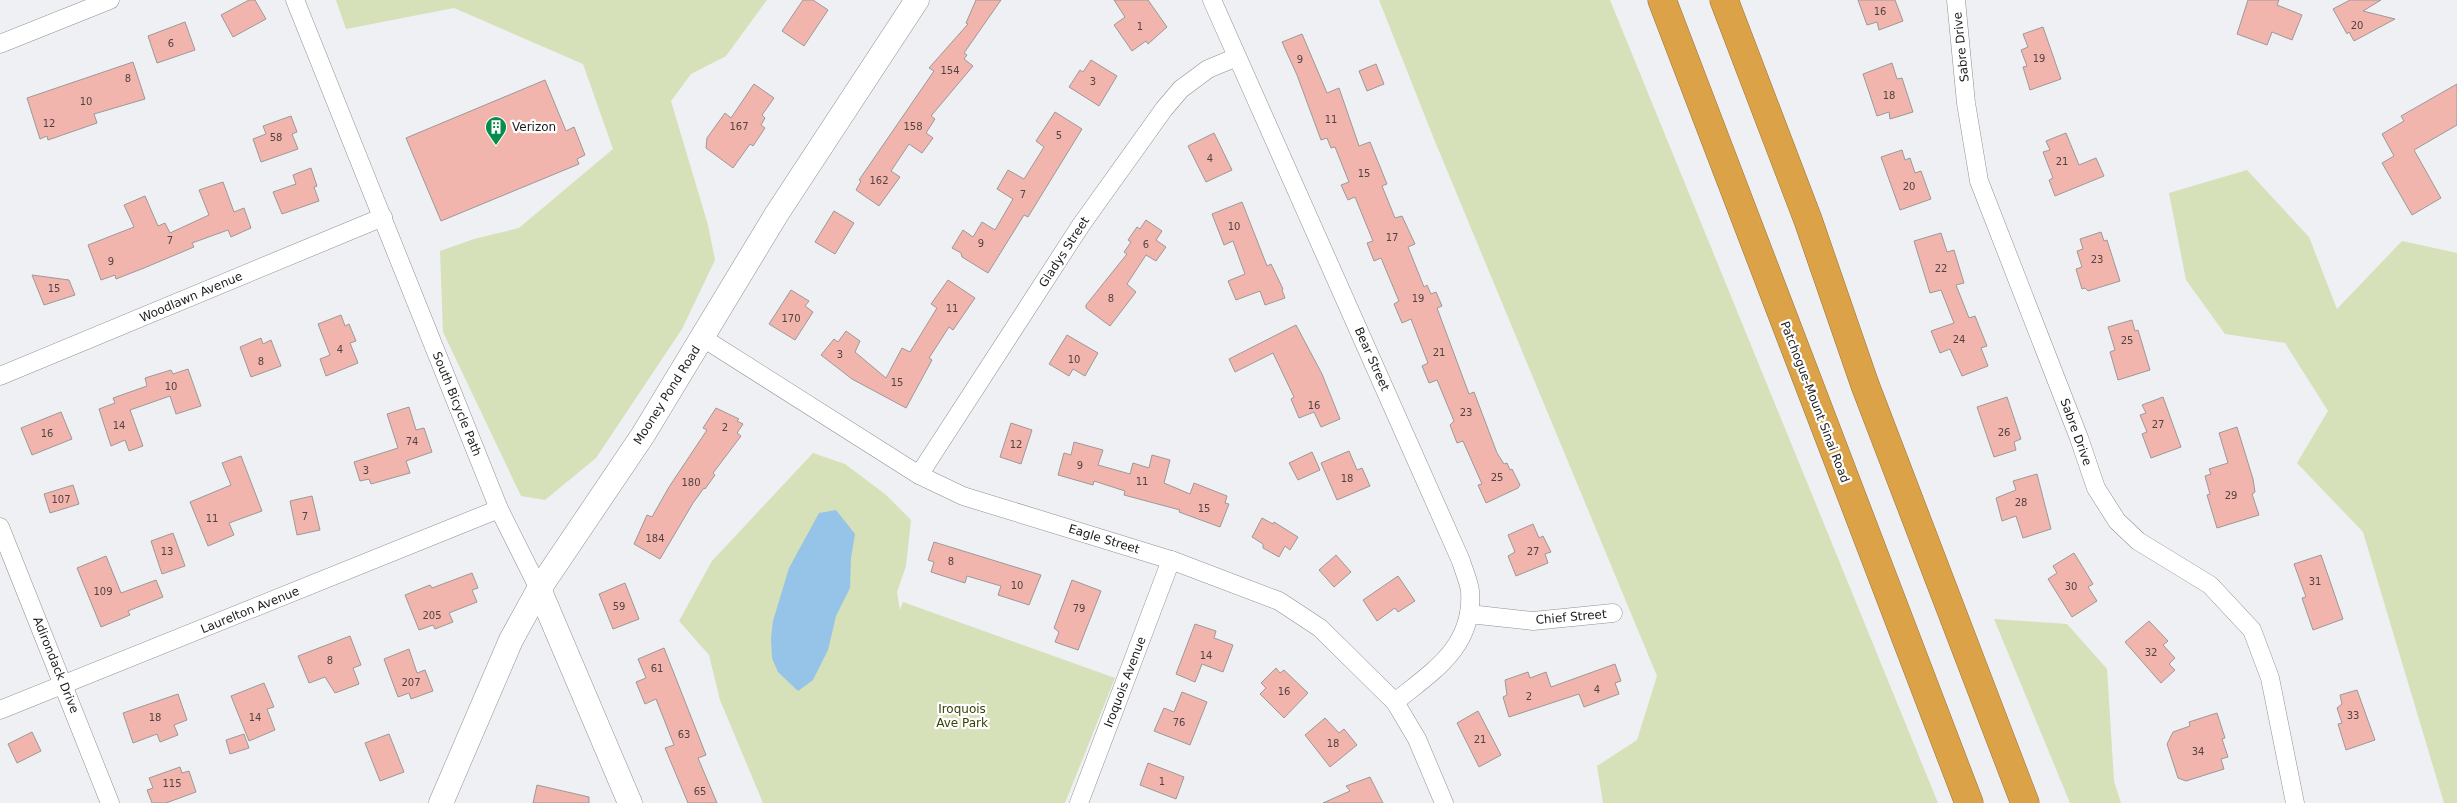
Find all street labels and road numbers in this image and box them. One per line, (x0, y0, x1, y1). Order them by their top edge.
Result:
street label: Sabre Drive (1950, 11, 1972, 83)
street label: Gladys Street (1036, 214, 1092, 290)
street label: Woodlawn Avenue (138, 269, 244, 325)
street label: Patchogue-Mount Sinai Road (1778, 319, 1852, 485)
street label: Bear Street (1352, 325, 1392, 393)
street label: Mooney Pond Road (631, 343, 703, 447)
street label: South Bicycle Path (430, 350, 484, 458)
street label: Sabre Drive (2057, 397, 2095, 467)
street label: Eagle Street (1067, 522, 1141, 557)
street label: Laurelton Avenue (199, 584, 301, 636)
street label: Chief Street (1535, 607, 1607, 627)
street label: Adirondack Drive (30, 615, 82, 715)
street label: Iroquois Avenue (1101, 635, 1149, 729)

